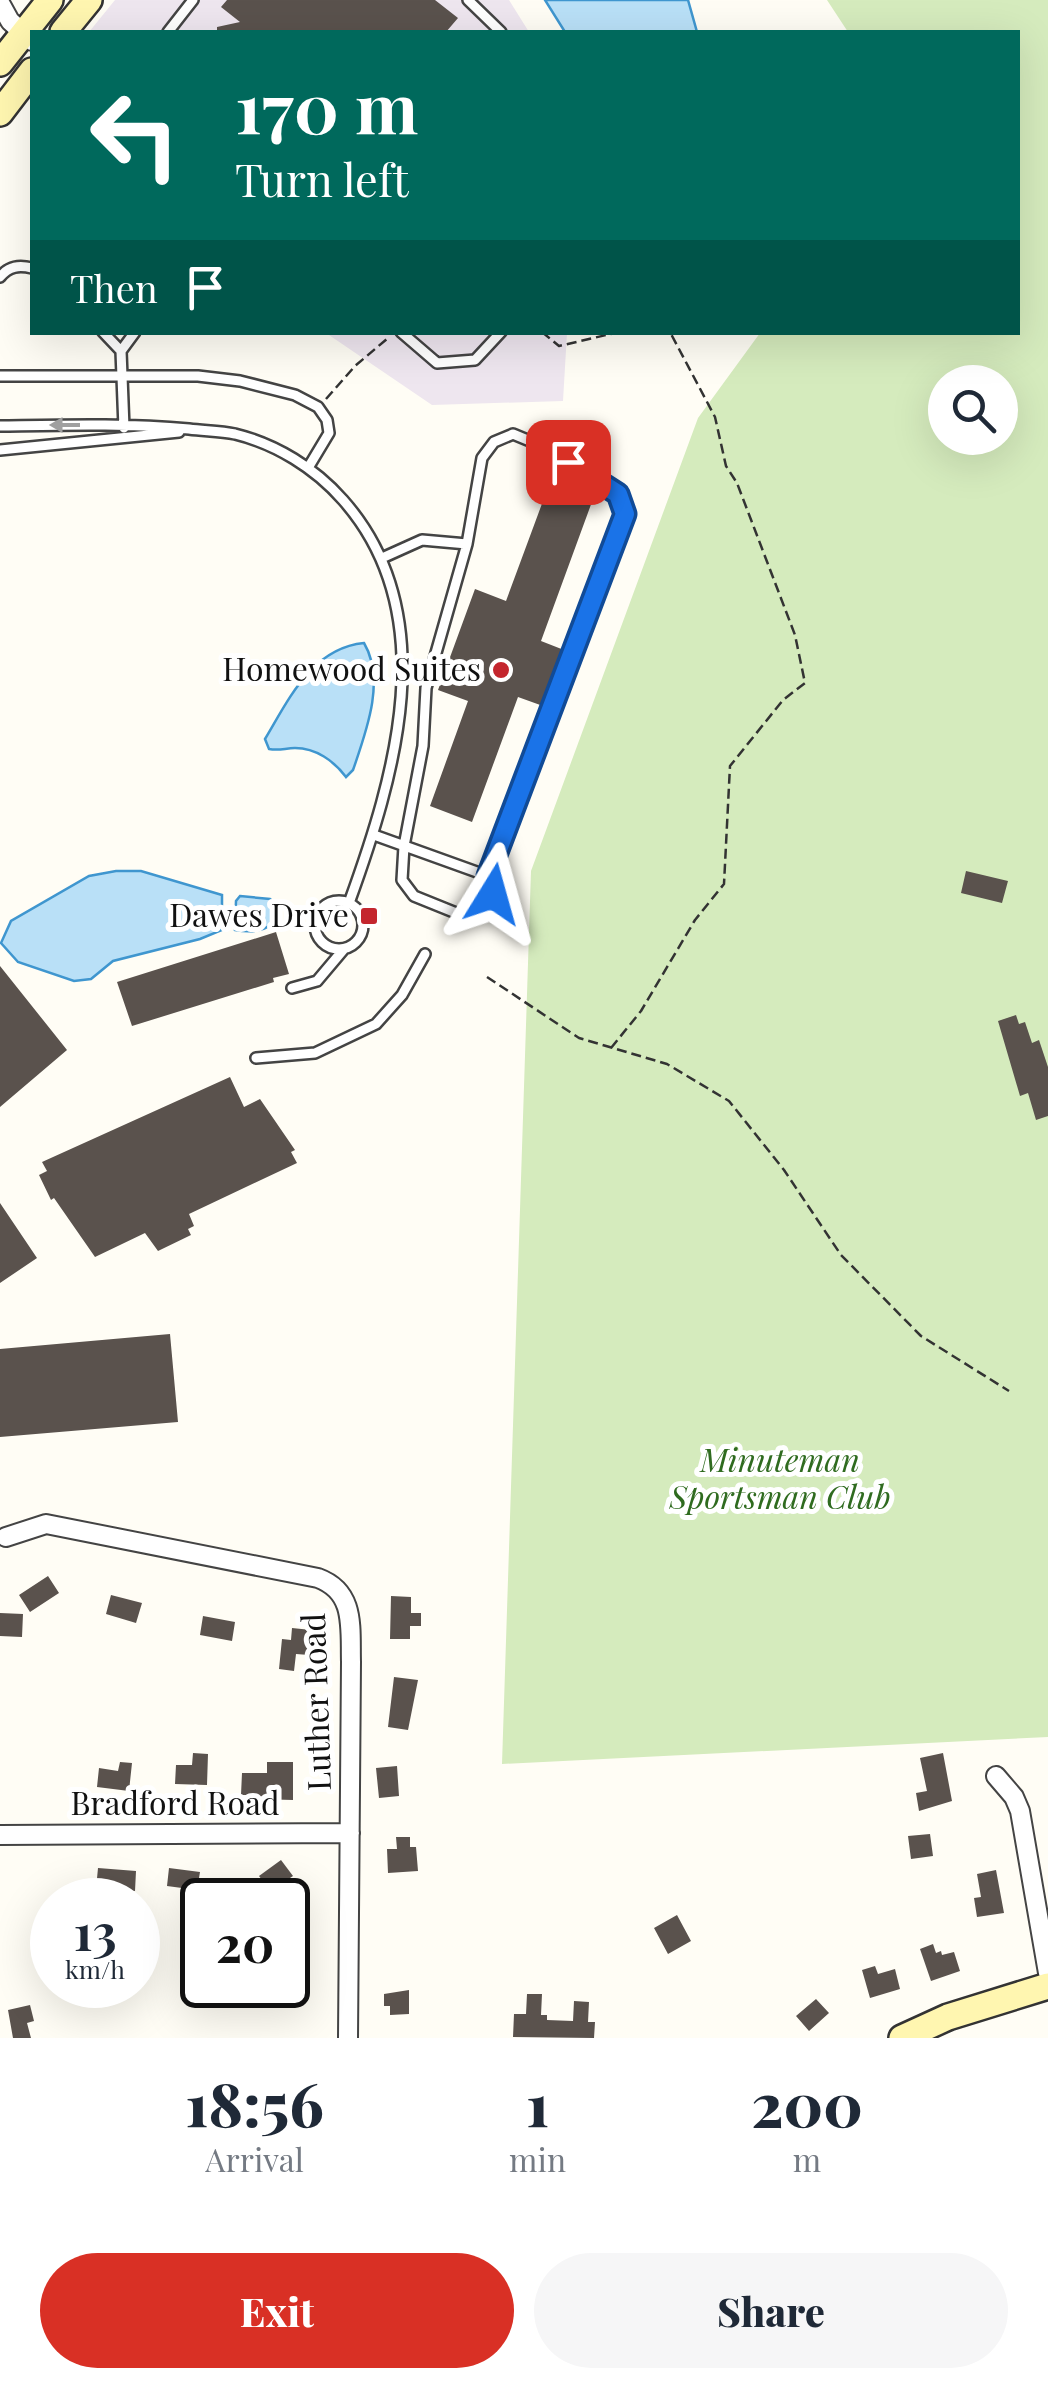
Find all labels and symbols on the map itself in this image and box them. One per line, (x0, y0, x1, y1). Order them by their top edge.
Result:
one-way arrow (48, 417, 80, 433)
pin (526, 420, 611, 505)
place label: Homewood Suites (222, 646, 481, 689)
marker: Homewood Suites (490, 659, 512, 681)
position arrow (441, 842, 545, 946)
place label: Dawes Drive (169, 892, 349, 935)
marker: Dawes Drive (358, 905, 380, 927)
park label: Minuteman Sportsman Club (668, 1437, 891, 1517)
street label: Luther Road (290, 1612, 339, 1792)
street label: Bradford Road (70, 1780, 280, 1823)
speed limit sign: 20 (180, 1878, 310, 2008)

